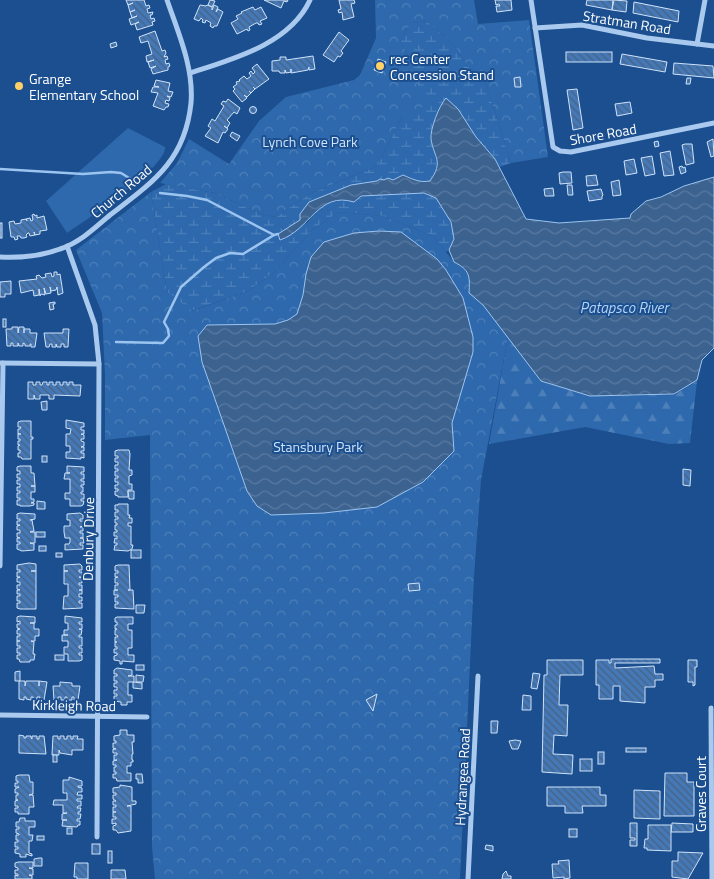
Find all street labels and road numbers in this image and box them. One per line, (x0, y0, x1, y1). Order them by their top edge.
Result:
street label: Stratman Road (582, 5, 672, 39)
street label: Shore Road (568, 118, 638, 150)
street label: Church Road (86, 159, 156, 223)
street label: Denbury Drive (77, 497, 99, 581)
street label: Kirkleigh Road (32, 694, 116, 716)
street label: Hydrangea Road (449, 728, 475, 826)
street label: Graves Court (690, 756, 711, 832)

